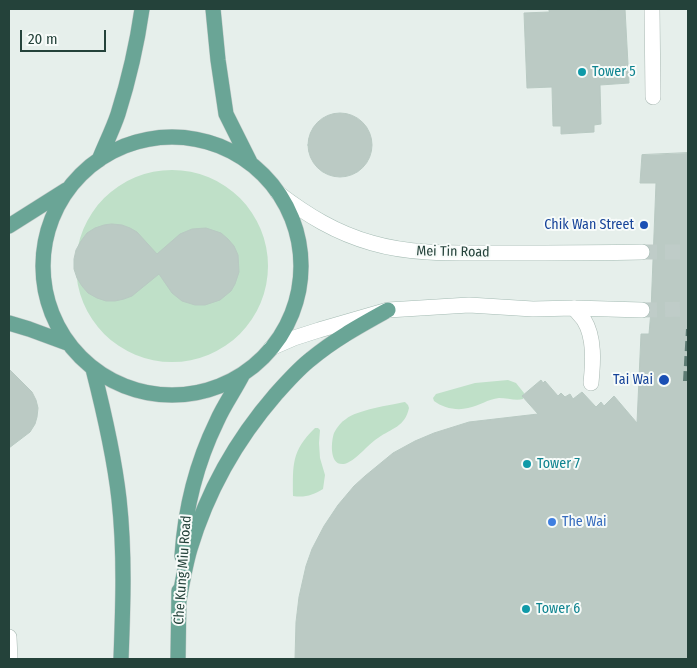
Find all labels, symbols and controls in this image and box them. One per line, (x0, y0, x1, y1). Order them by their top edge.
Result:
scale bar (22, 20, 109, 52)
text: 20 m (28, 30, 58, 48)
place label: Tower 5 (592, 64, 636, 80)
marker: Tower 5 (576, 66, 588, 78)
place label: Chik Wan Street (544, 217, 634, 233)
marker: Chik Wan Street (638, 219, 650, 231)
street label: Mei Tin Road (416, 243, 490, 261)
place label: Tai Wai (613, 372, 653, 388)
marker: Tai Wai (657, 373, 671, 387)
place label: Tower 7 (537, 456, 580, 472)
marker: Tower 7 (521, 458, 533, 470)
place label: The Wai (562, 514, 607, 530)
street label: Che Kung Miu Road (171, 515, 195, 625)
marker: The Wai (546, 516, 558, 528)
place label: Tower 6 (536, 601, 580, 617)
marker: Tower 6 (520, 603, 532, 615)

